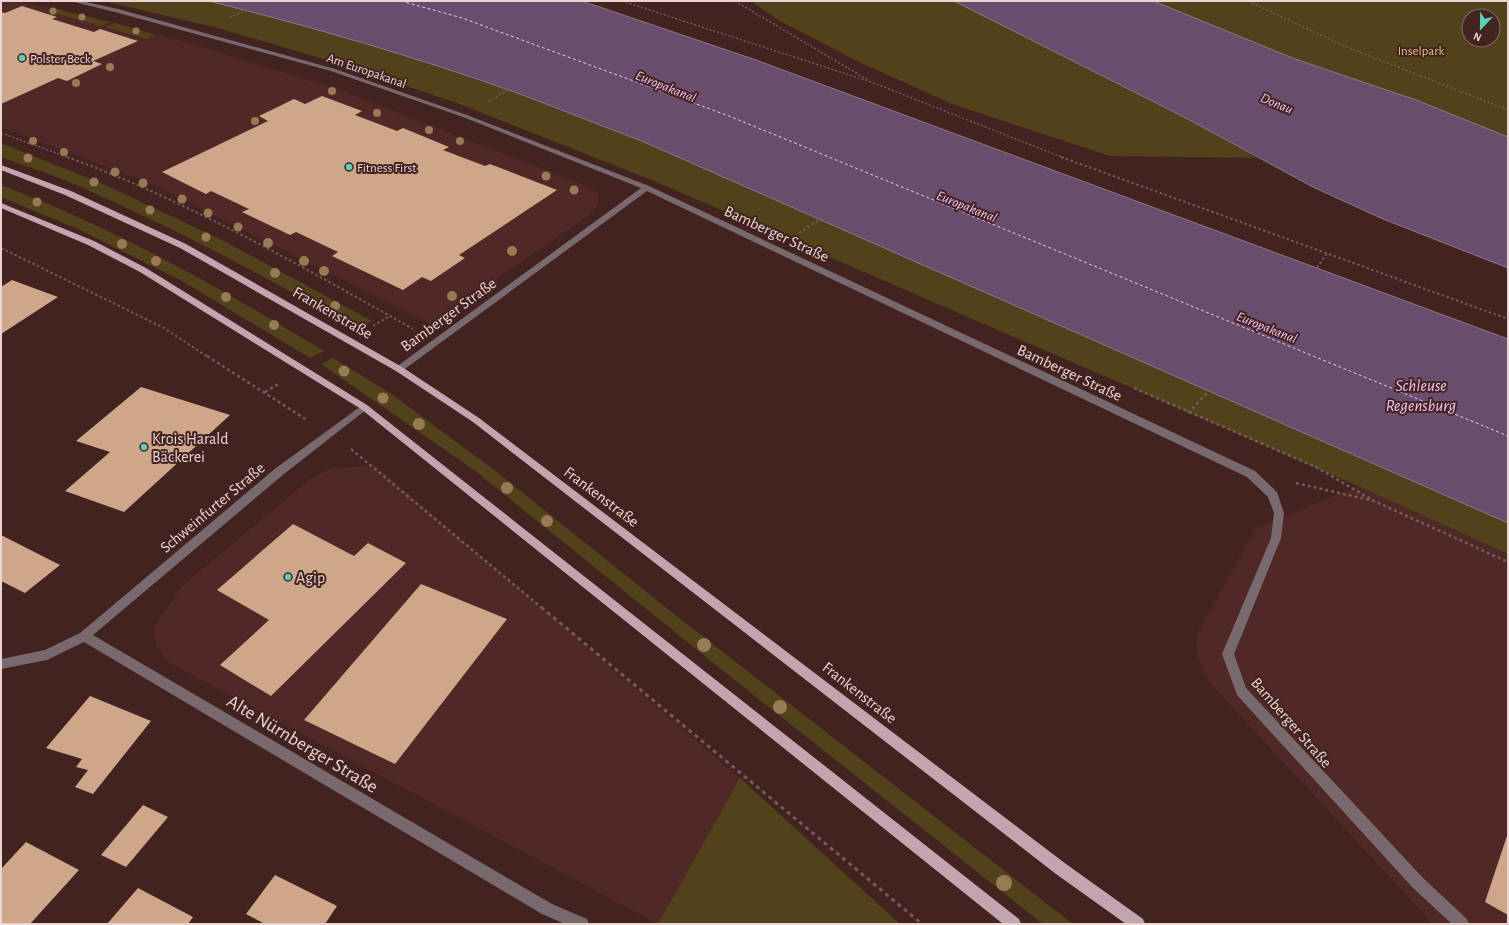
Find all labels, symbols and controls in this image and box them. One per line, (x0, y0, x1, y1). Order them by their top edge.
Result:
north arrow (1461, 8, 1501, 48)
text: N (1472, 30, 1483, 43)
park label: Inselpark (1398, 45, 1444, 58)
street label: Am Europakanal (325, 52, 408, 91)
marker: Polster Beck (17, 53, 27, 63)
place label: Polster Beck (30, 53, 91, 66)
water label: Europakanal (633, 68, 698, 106)
water label: Donau (1258, 91, 1295, 117)
marker: Fitness First (344, 162, 354, 172)
place label: Fitness First (357, 162, 416, 175)
water label: Europakanal (934, 188, 999, 226)
street label: Bamberger Straße (722, 203, 831, 265)
street label: Bamberger Straße (398, 275, 499, 355)
street label: Frankenstraße (290, 284, 375, 342)
water label: Europakanal (1234, 309, 1299, 347)
street label: Bamberger Straße (1015, 342, 1124, 404)
water label: Schleuse Regensburg (1386, 377, 1456, 414)
place label: Krois Harald Bäckerei (152, 431, 229, 465)
marker: Krois Harald Bäckerei (139, 442, 149, 452)
street label: Schweinfurter Straße (157, 460, 268, 556)
street label: Frankenstraße (561, 464, 642, 530)
place label: Agip (296, 570, 325, 586)
marker: Agip (283, 572, 293, 582)
street label: Frankenstraße (819, 659, 899, 727)
street label: Bamberger Straße (1248, 675, 1335, 771)
street label: Alte Nürnberger Straße (223, 692, 381, 797)

